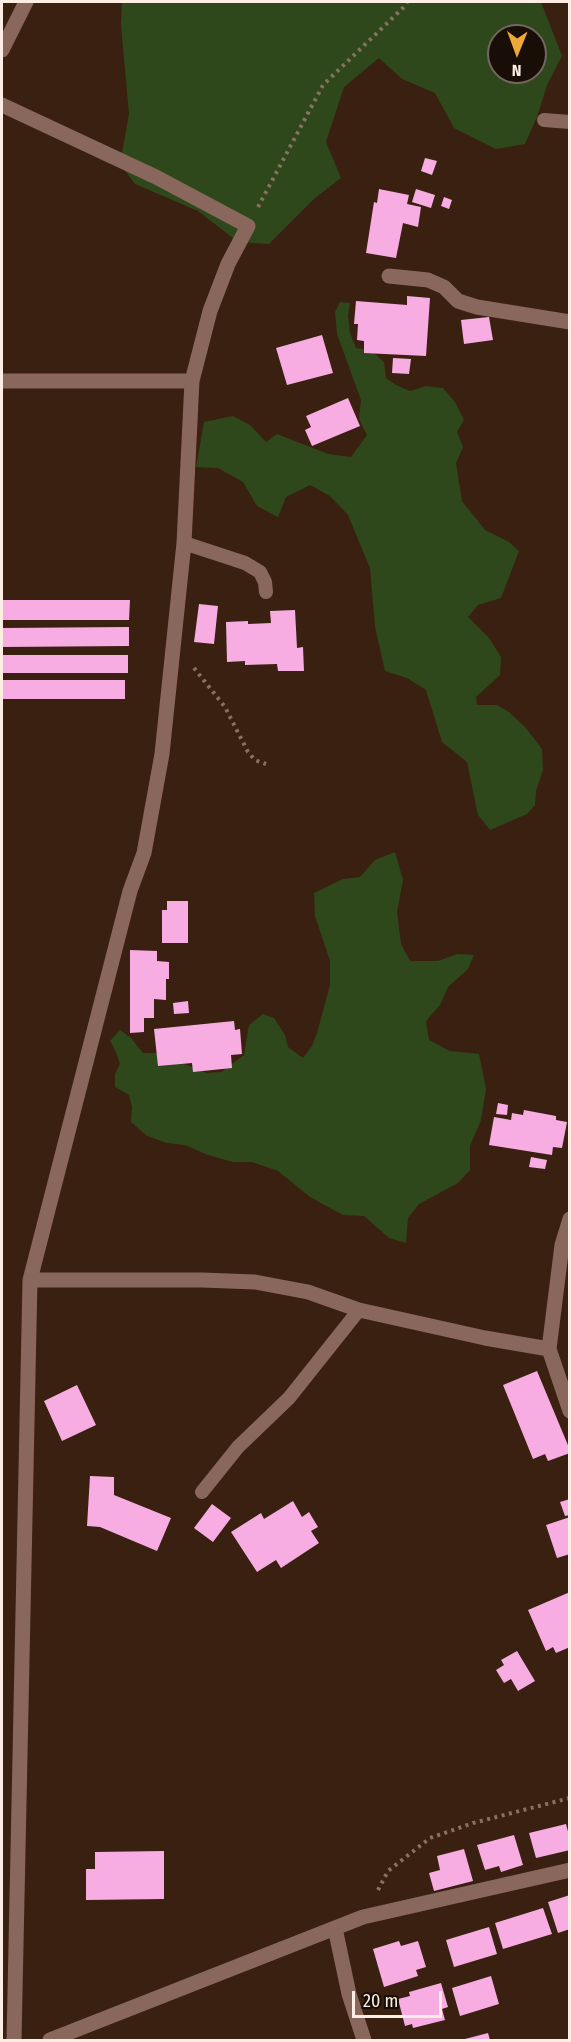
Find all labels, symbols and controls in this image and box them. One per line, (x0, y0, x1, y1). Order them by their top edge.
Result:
north arrow (487, 24, 547, 84)
text: N (512, 61, 522, 80)
scale bar (355, 1979, 445, 2017)
text: 20 m (363, 1990, 398, 2012)

